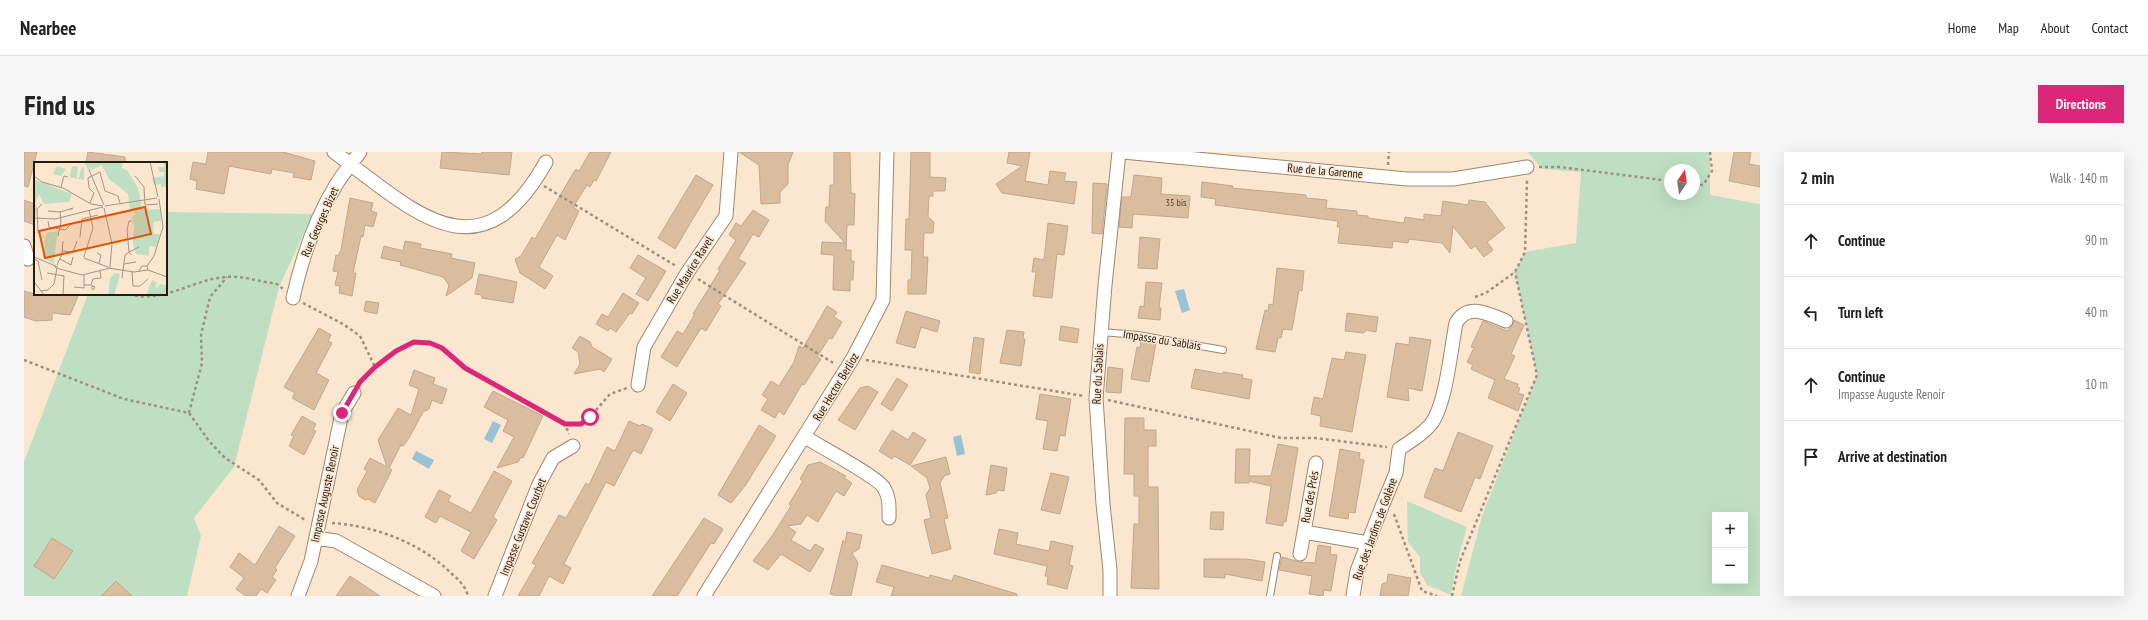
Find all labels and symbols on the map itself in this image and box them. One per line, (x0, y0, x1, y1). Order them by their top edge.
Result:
street label: Rue de la Garenne (1287, 160, 1363, 181)
inset map (34, 162, 167, 295)
north arrow (1664, 164, 1700, 200)
street label: Rue Georges Bizet (297, 184, 342, 259)
house number: 35 bis (1165, 196, 1187, 209)
street label: Rue Maurice Ravel (663, 233, 716, 306)
street label: Impasse du Sablais (1122, 326, 1202, 353)
street label: Rue du Sablais (1088, 343, 1107, 405)
street label: Rue Hector Berlioz (809, 350, 862, 424)
route end (333, 404, 351, 422)
route start (581, 408, 599, 426)
street label: Impasse Auguste Renoir (307, 443, 342, 544)
street label: Rue des Prés (1298, 470, 1321, 524)
street label: Impasse Gustave Courbet (496, 475, 549, 578)
street label: Rue des Jardins de Golène (1349, 476, 1400, 582)

